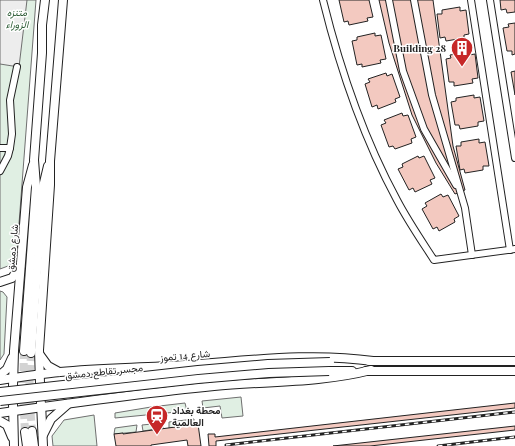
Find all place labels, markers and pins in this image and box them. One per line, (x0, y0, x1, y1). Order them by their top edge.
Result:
building icon: Building 28 (449, 35, 475, 68)
place label: Building 28 (393, 41, 446, 55)
station icon: محطة بغداد العالمية (144, 403, 170, 436)
place label: محطة بغداد العالمية (172, 403, 221, 429)

